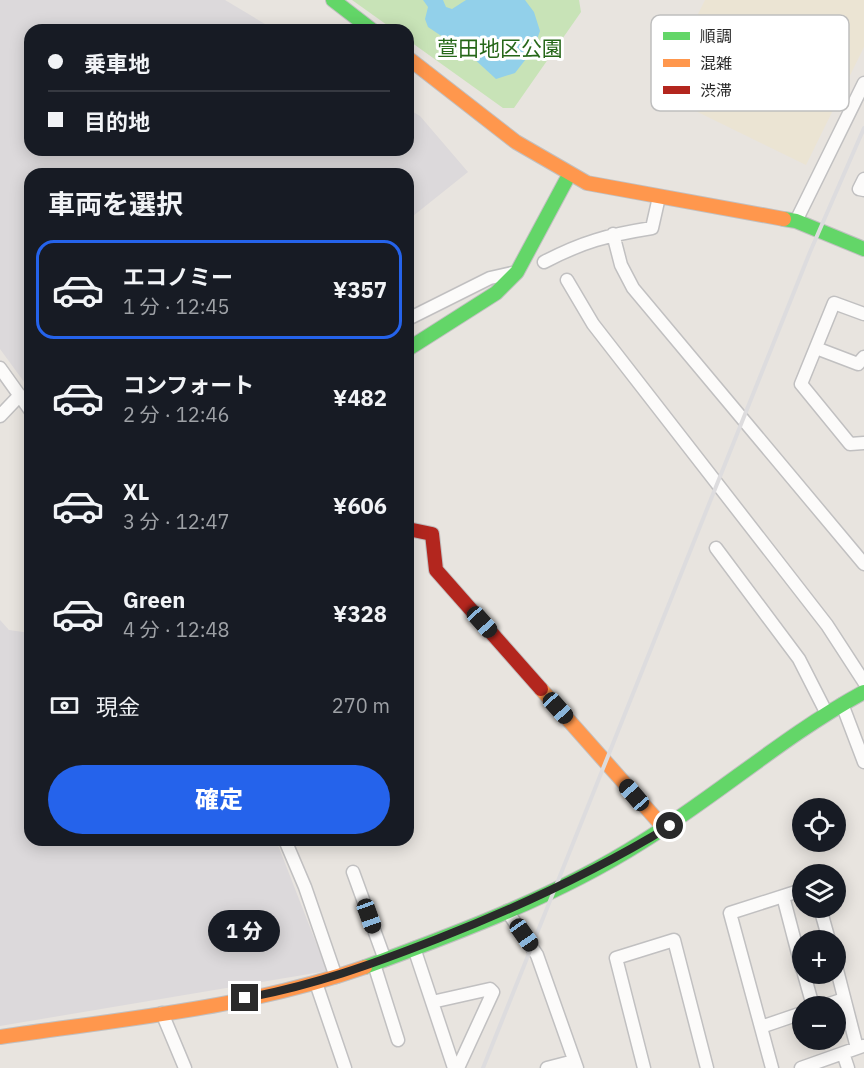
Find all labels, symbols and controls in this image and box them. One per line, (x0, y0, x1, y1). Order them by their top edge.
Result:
legend (651, 15, 849, 111)
text: 順調 (700, 26, 732, 46)
park label: 萱田地区公園 (437, 34, 563, 62)
text: 乗車地 (84, 49, 150, 78)
text: 混雑 (700, 53, 732, 73)
text: 渋滞 (700, 80, 732, 100)
text: 目的地 (84, 107, 150, 136)
text: 車両を選択 (48, 186, 183, 221)
text: エコノミー (123, 262, 233, 291)
icon: car (51, 263, 105, 317)
text: ¥357 (333, 275, 387, 304)
text: 1 分 · 12:45 (123, 293, 230, 320)
text: コンフォート (123, 370, 254, 399)
icon: car (51, 371, 105, 425)
text: ¥482 (333, 383, 387, 412)
text: 2 分 · 12:46 (123, 401, 230, 428)
text: XL (123, 477, 149, 506)
icon: car (51, 479, 105, 533)
text: ¥606 (333, 491, 387, 520)
text: 3 分 · 12:47 (123, 508, 230, 535)
text: Green (123, 585, 185, 614)
icon: car (51, 587, 105, 641)
text: ¥328 (333, 599, 387, 628)
car (463, 603, 501, 641)
text: 4 分 · 12:48 (123, 616, 230, 643)
icon: cash (48, 689, 81, 722)
car (539, 689, 577, 727)
text: 現金 (96, 692, 140, 721)
text: 270 m (332, 692, 390, 719)
button: 確定 (48, 765, 390, 834)
car (615, 776, 653, 814)
map controls (792, 798, 846, 1050)
button: locate (792, 798, 846, 852)
route start (656, 812, 683, 839)
button: layers (792, 864, 846, 918)
car (354, 896, 384, 936)
callout: 1 分 (209, 911, 281, 953)
car (506, 915, 542, 955)
text: 1 分 (226, 917, 262, 944)
button: + (792, 930, 846, 984)
route end (231, 984, 258, 1011)
button: − (792, 996, 846, 1050)

